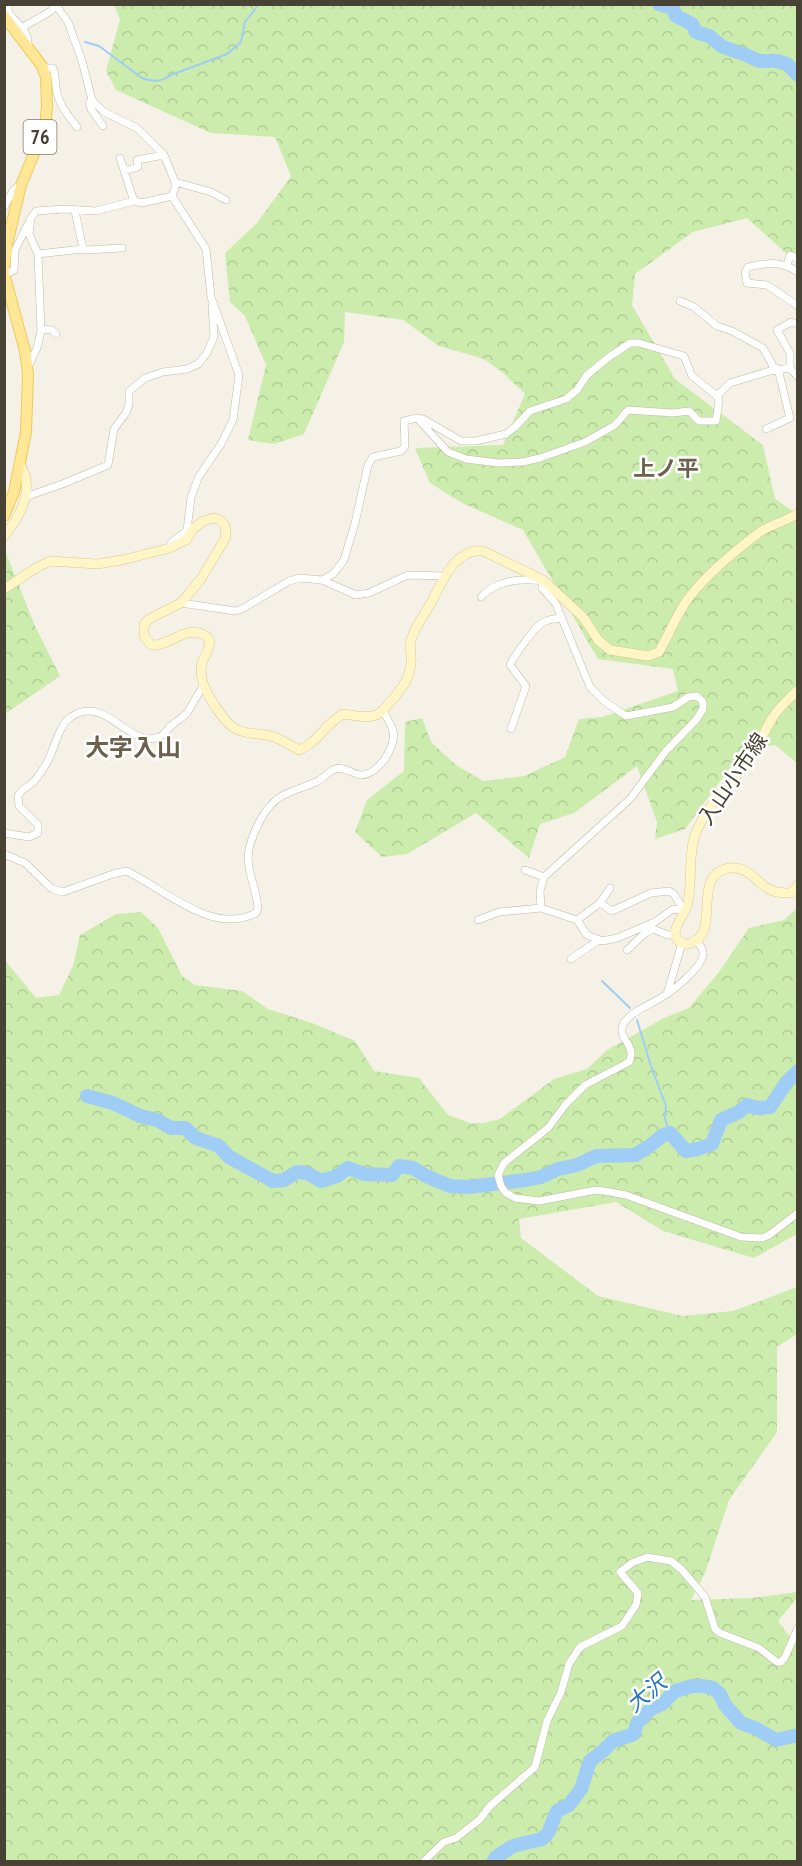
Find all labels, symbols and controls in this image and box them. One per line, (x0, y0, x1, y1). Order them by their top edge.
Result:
road number: 76 (24, 120, 57, 154)
district label: 上ノ平 (633, 454, 699, 482)
street label: 入山小市線 (692, 728, 773, 830)
district label: 大字入山 (85, 732, 181, 763)
water label: 大沢 (620, 1666, 674, 1718)

